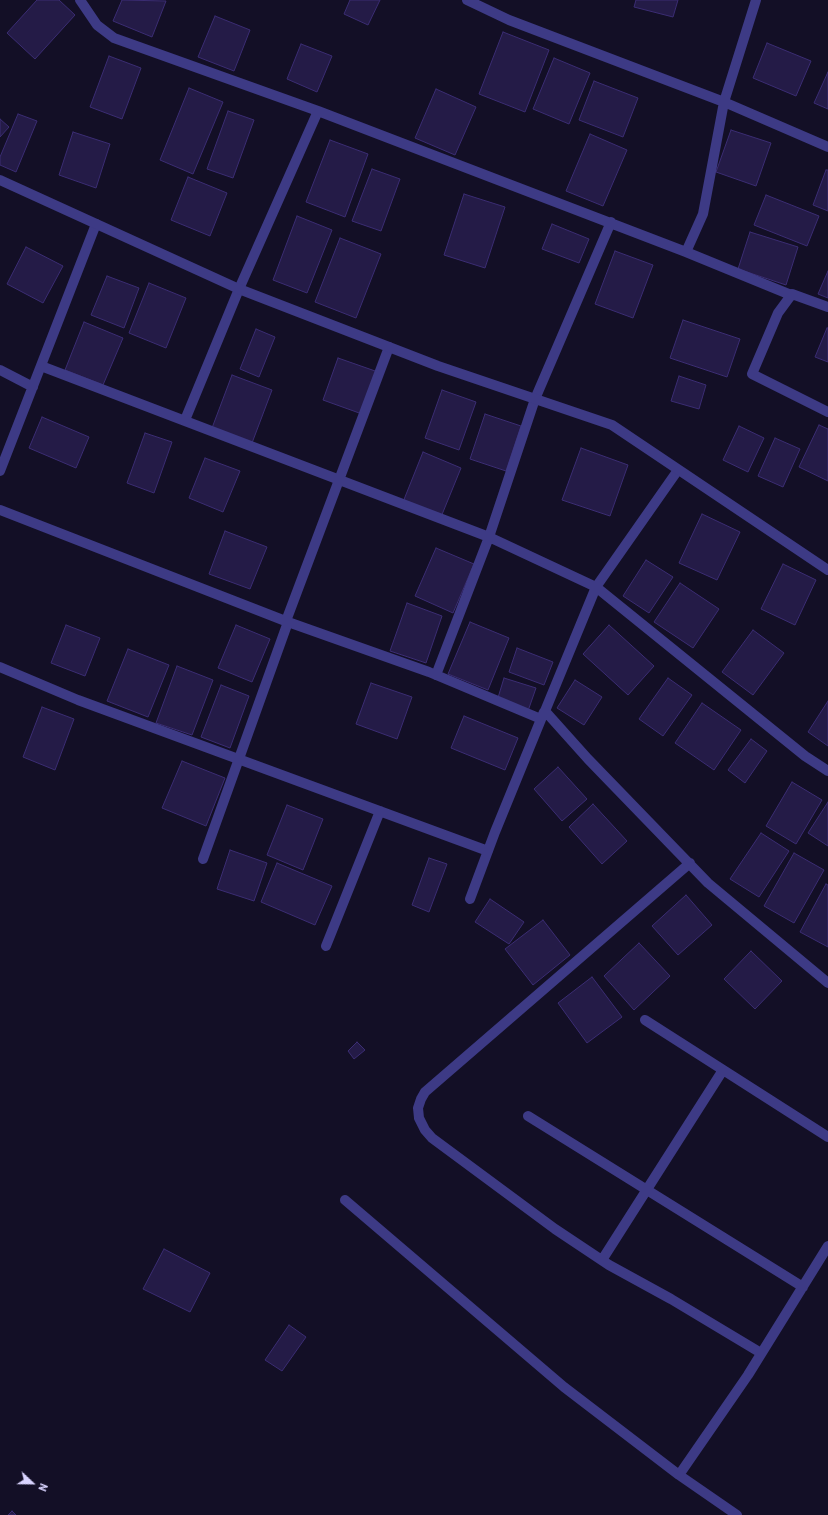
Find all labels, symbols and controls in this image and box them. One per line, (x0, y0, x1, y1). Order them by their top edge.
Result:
north arrow (12, 1463, 52, 1503)
text: N (36, 1482, 51, 1494)

